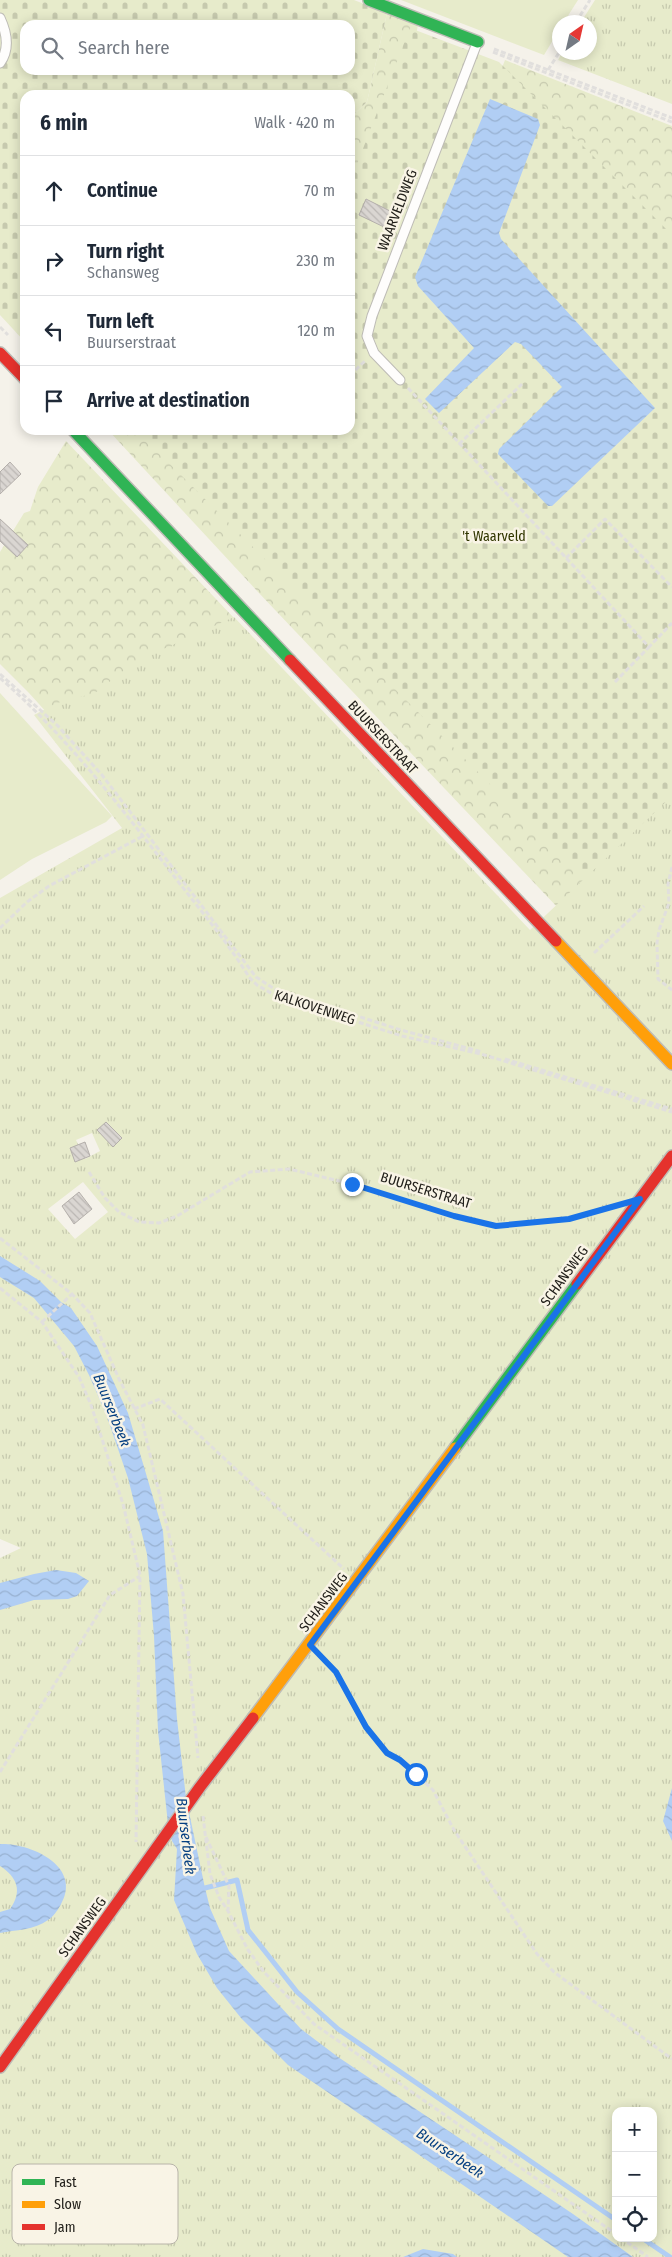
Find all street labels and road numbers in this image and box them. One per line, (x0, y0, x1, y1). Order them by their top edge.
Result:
street label: WAARVELDWEG (374, 167, 421, 253)
street label: BUURSERSTRAAT (344, 697, 421, 778)
street label: KALKOVENWEG (272, 986, 357, 1029)
street label: BUURSERSTRAAT (378, 1169, 474, 1212)
street label: SCHANSWEG (537, 1243, 592, 1310)
street label: SCHANSWEG (296, 1569, 351, 1635)
street label: SCHANSWEG (55, 1894, 110, 1961)

